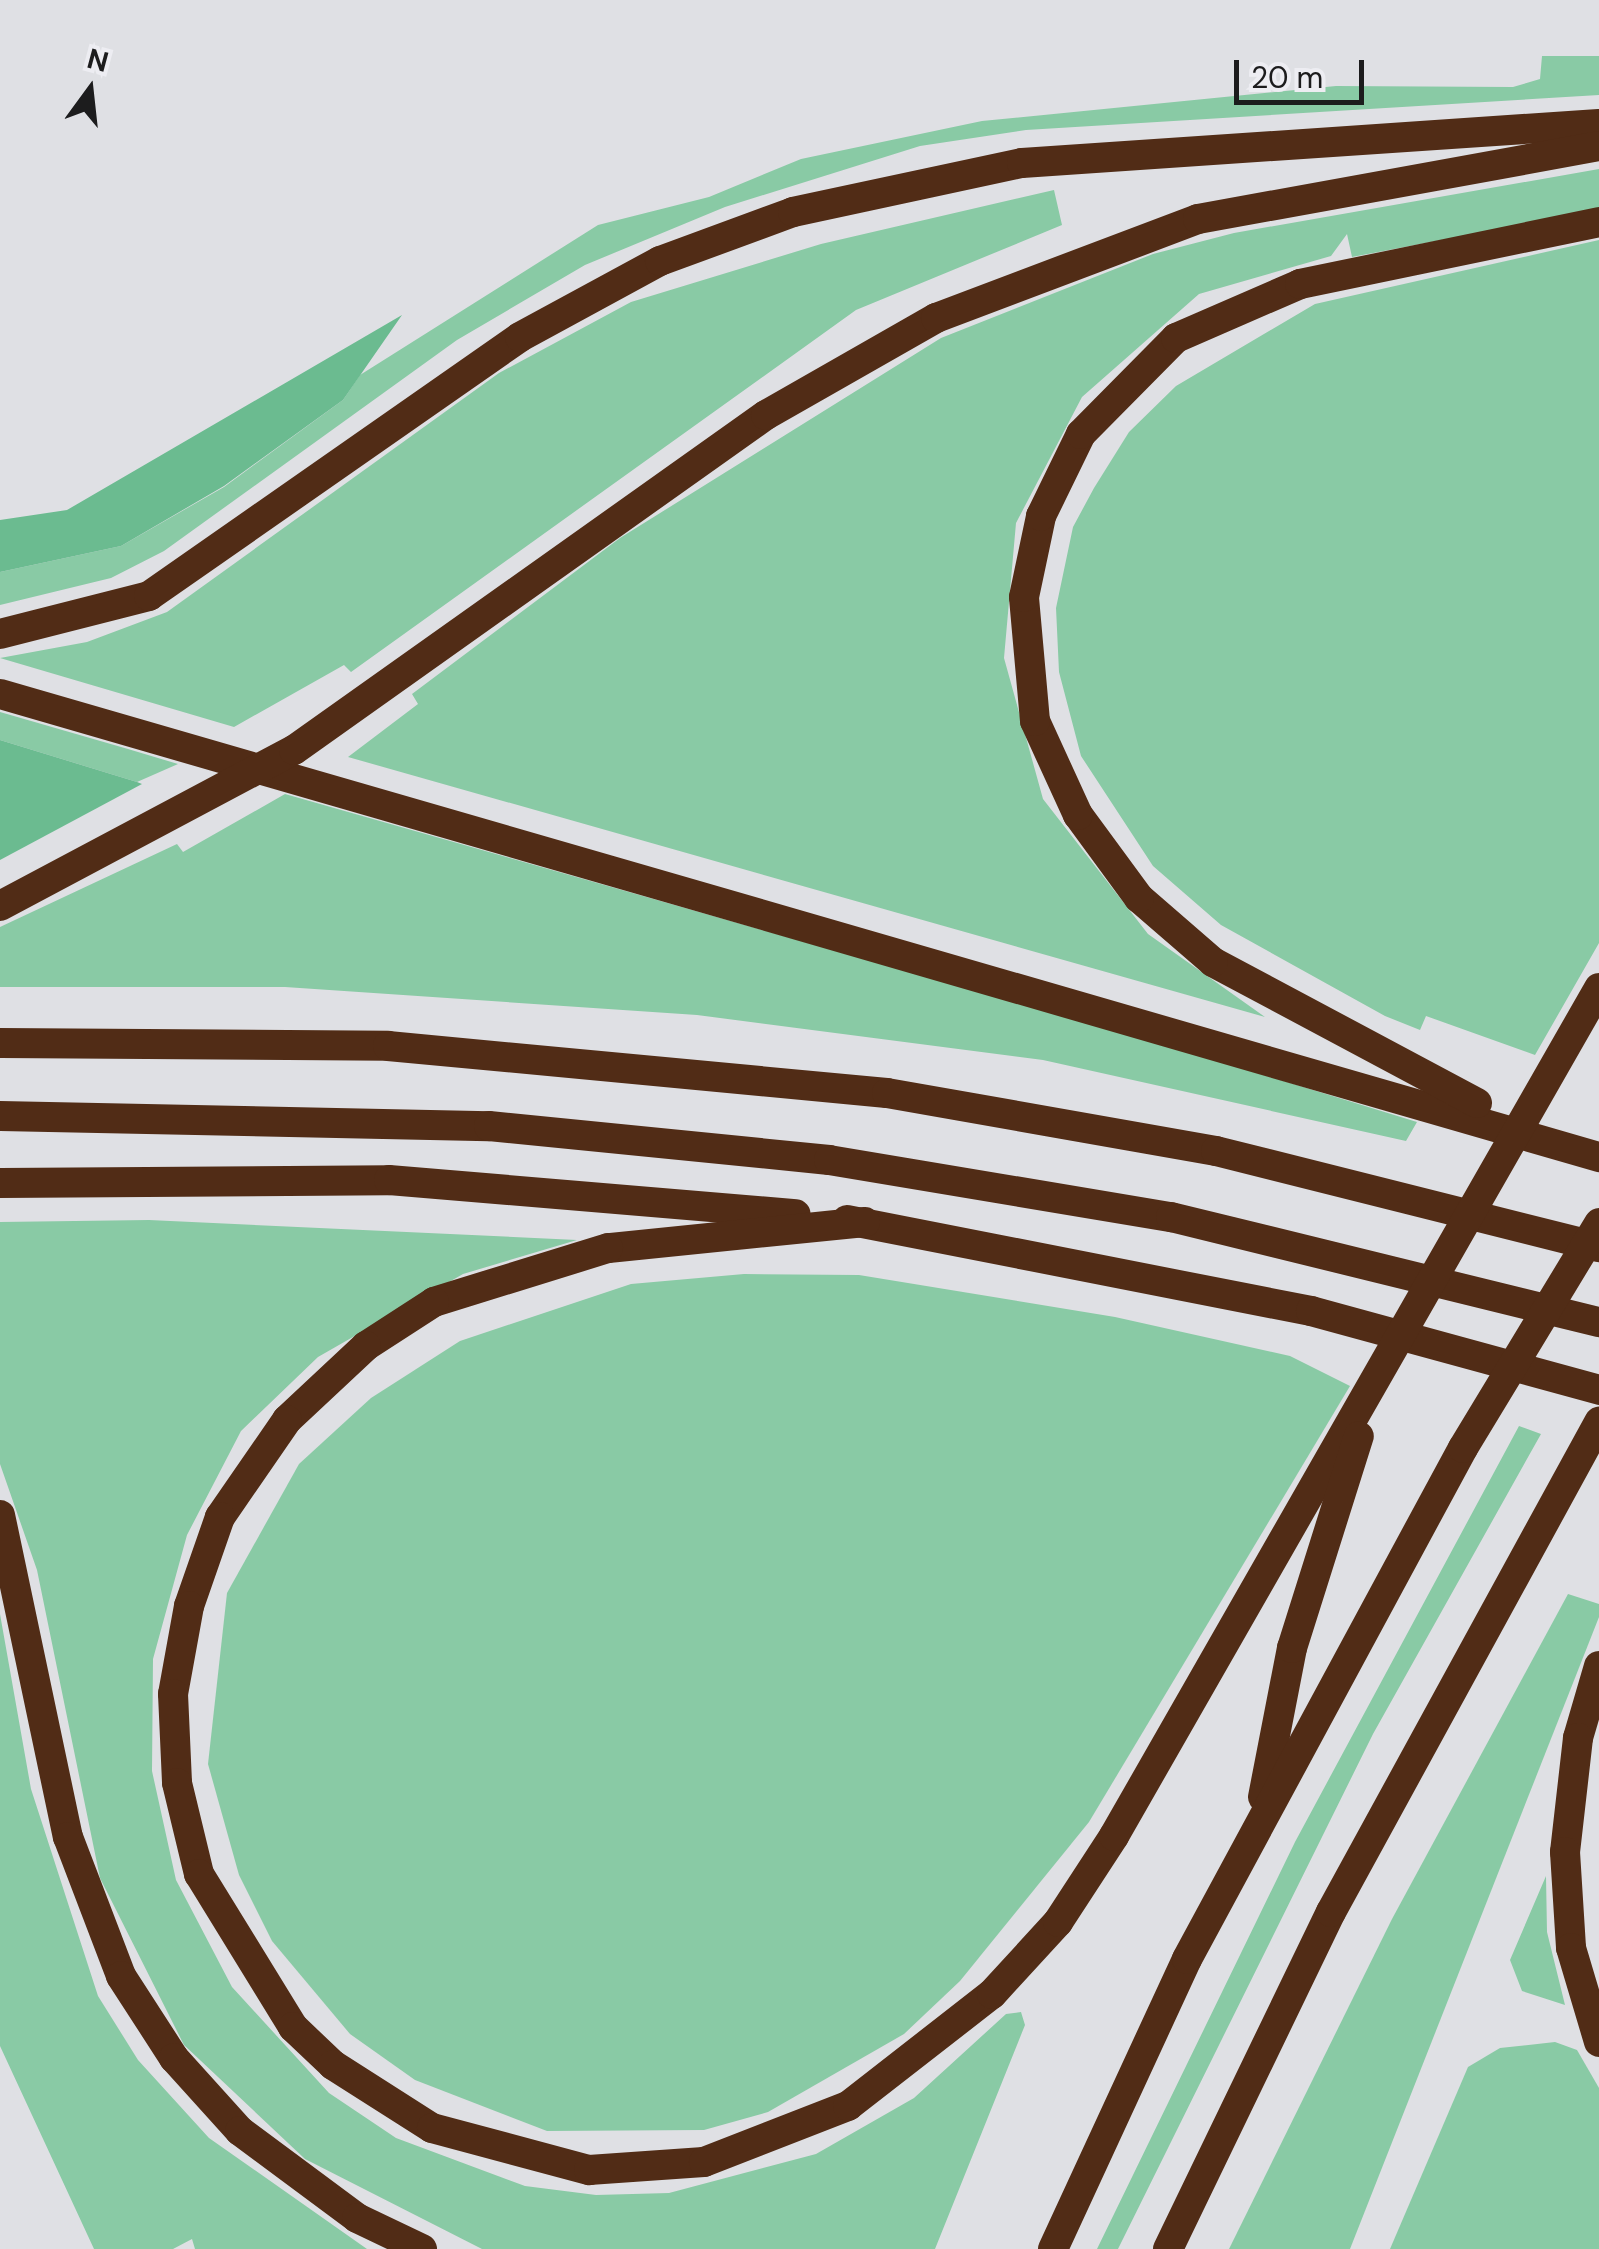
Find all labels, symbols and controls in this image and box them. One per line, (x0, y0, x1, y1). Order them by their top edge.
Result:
north arrow (40, 40, 140, 140)
text: N (83, 40, 113, 81)
scale bar (1239, 40, 1369, 102)
text: 20 m (1251, 58, 1323, 97)

